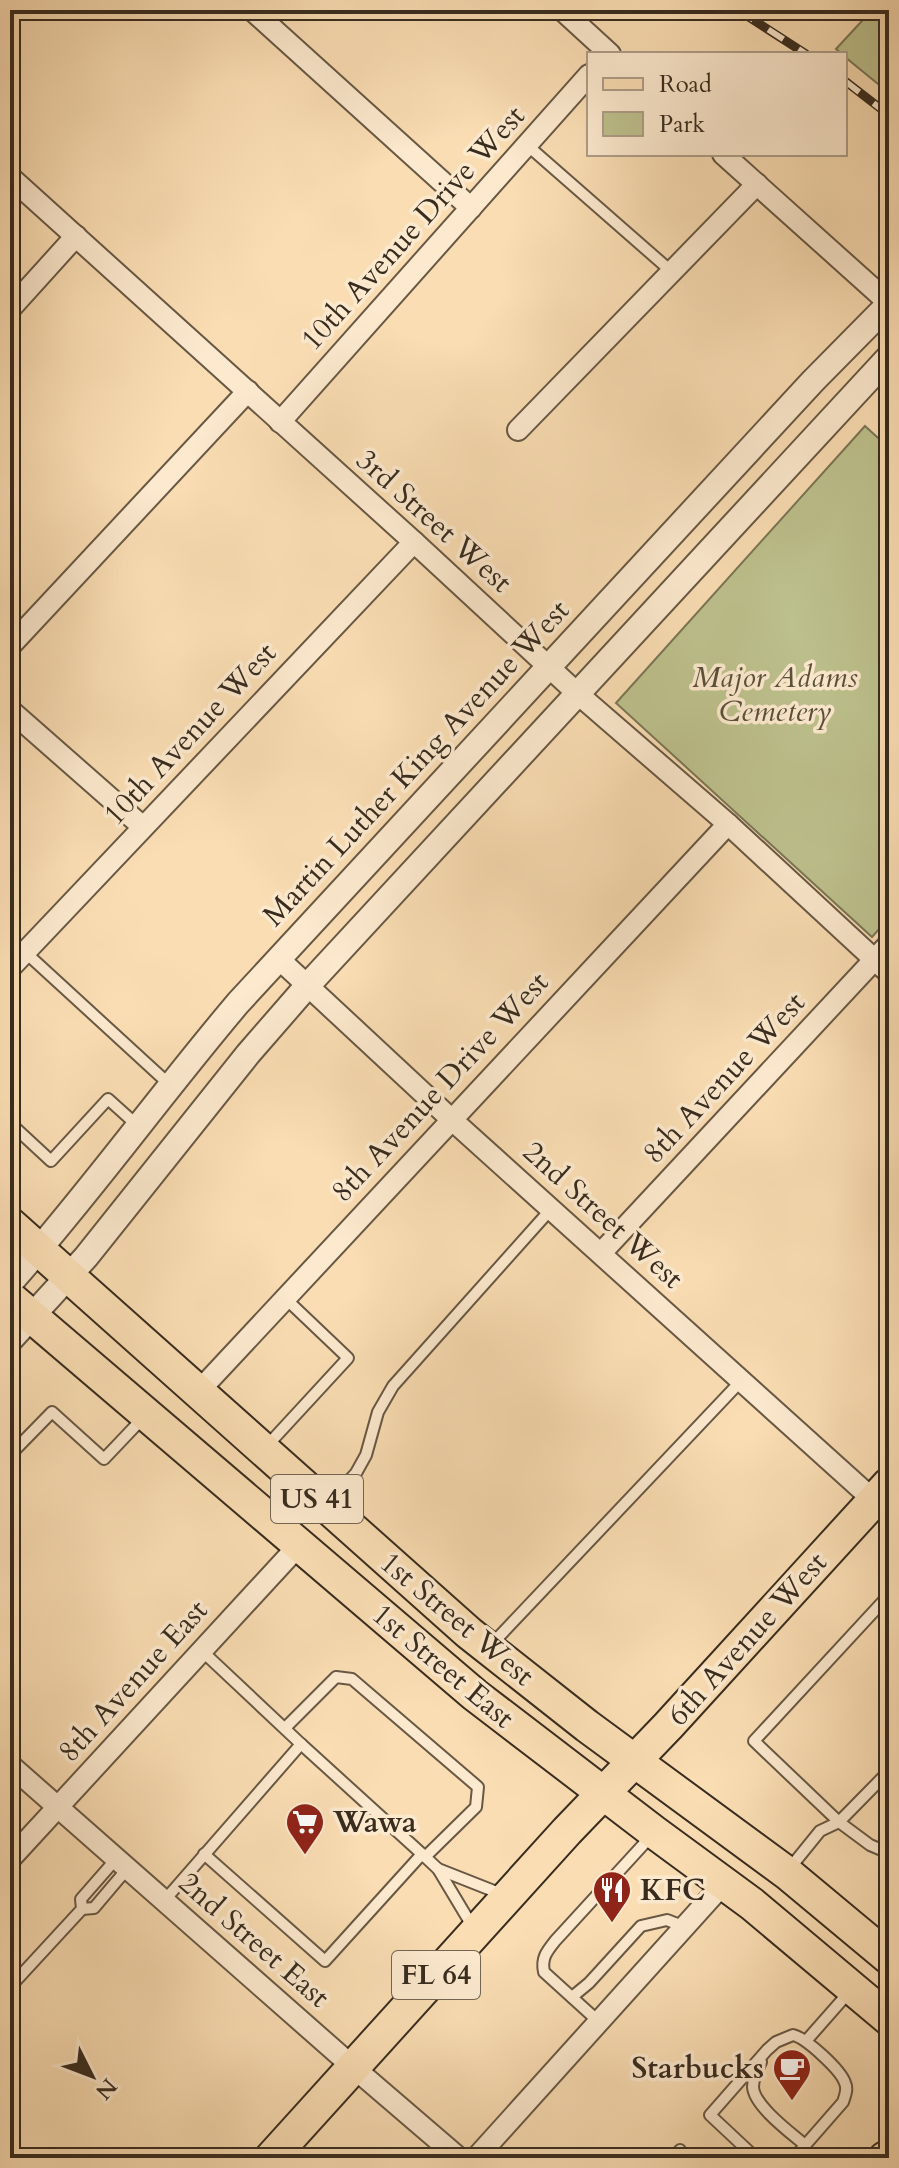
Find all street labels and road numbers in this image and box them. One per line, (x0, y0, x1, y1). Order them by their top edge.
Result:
street label: 10th Avenue Drive West (292, 96, 535, 359)
street label: 3rd Street West (347, 440, 521, 602)
street label: Martin Luther King Avenue West (253, 590, 579, 935)
street label: 10th Avenue West (94, 633, 286, 834)
street label: 8th Avenue Drive West (322, 962, 558, 1211)
street label: 8th Avenue West (634, 983, 815, 1173)
street label: 2nd Street West (514, 1132, 693, 1298)
road number: US 41 (271, 1475, 363, 1523)
street label: 1st Street West (371, 1542, 543, 1696)
street label: 6th Avenue West (658, 1543, 837, 1735)
street label: 8th Avenue East (49, 1590, 217, 1771)
street label: 1st Street East (363, 1594, 523, 1738)
street label: 2nd Street East (170, 1863, 339, 2017)
road number: FL 64 (392, 1951, 480, 1999)

